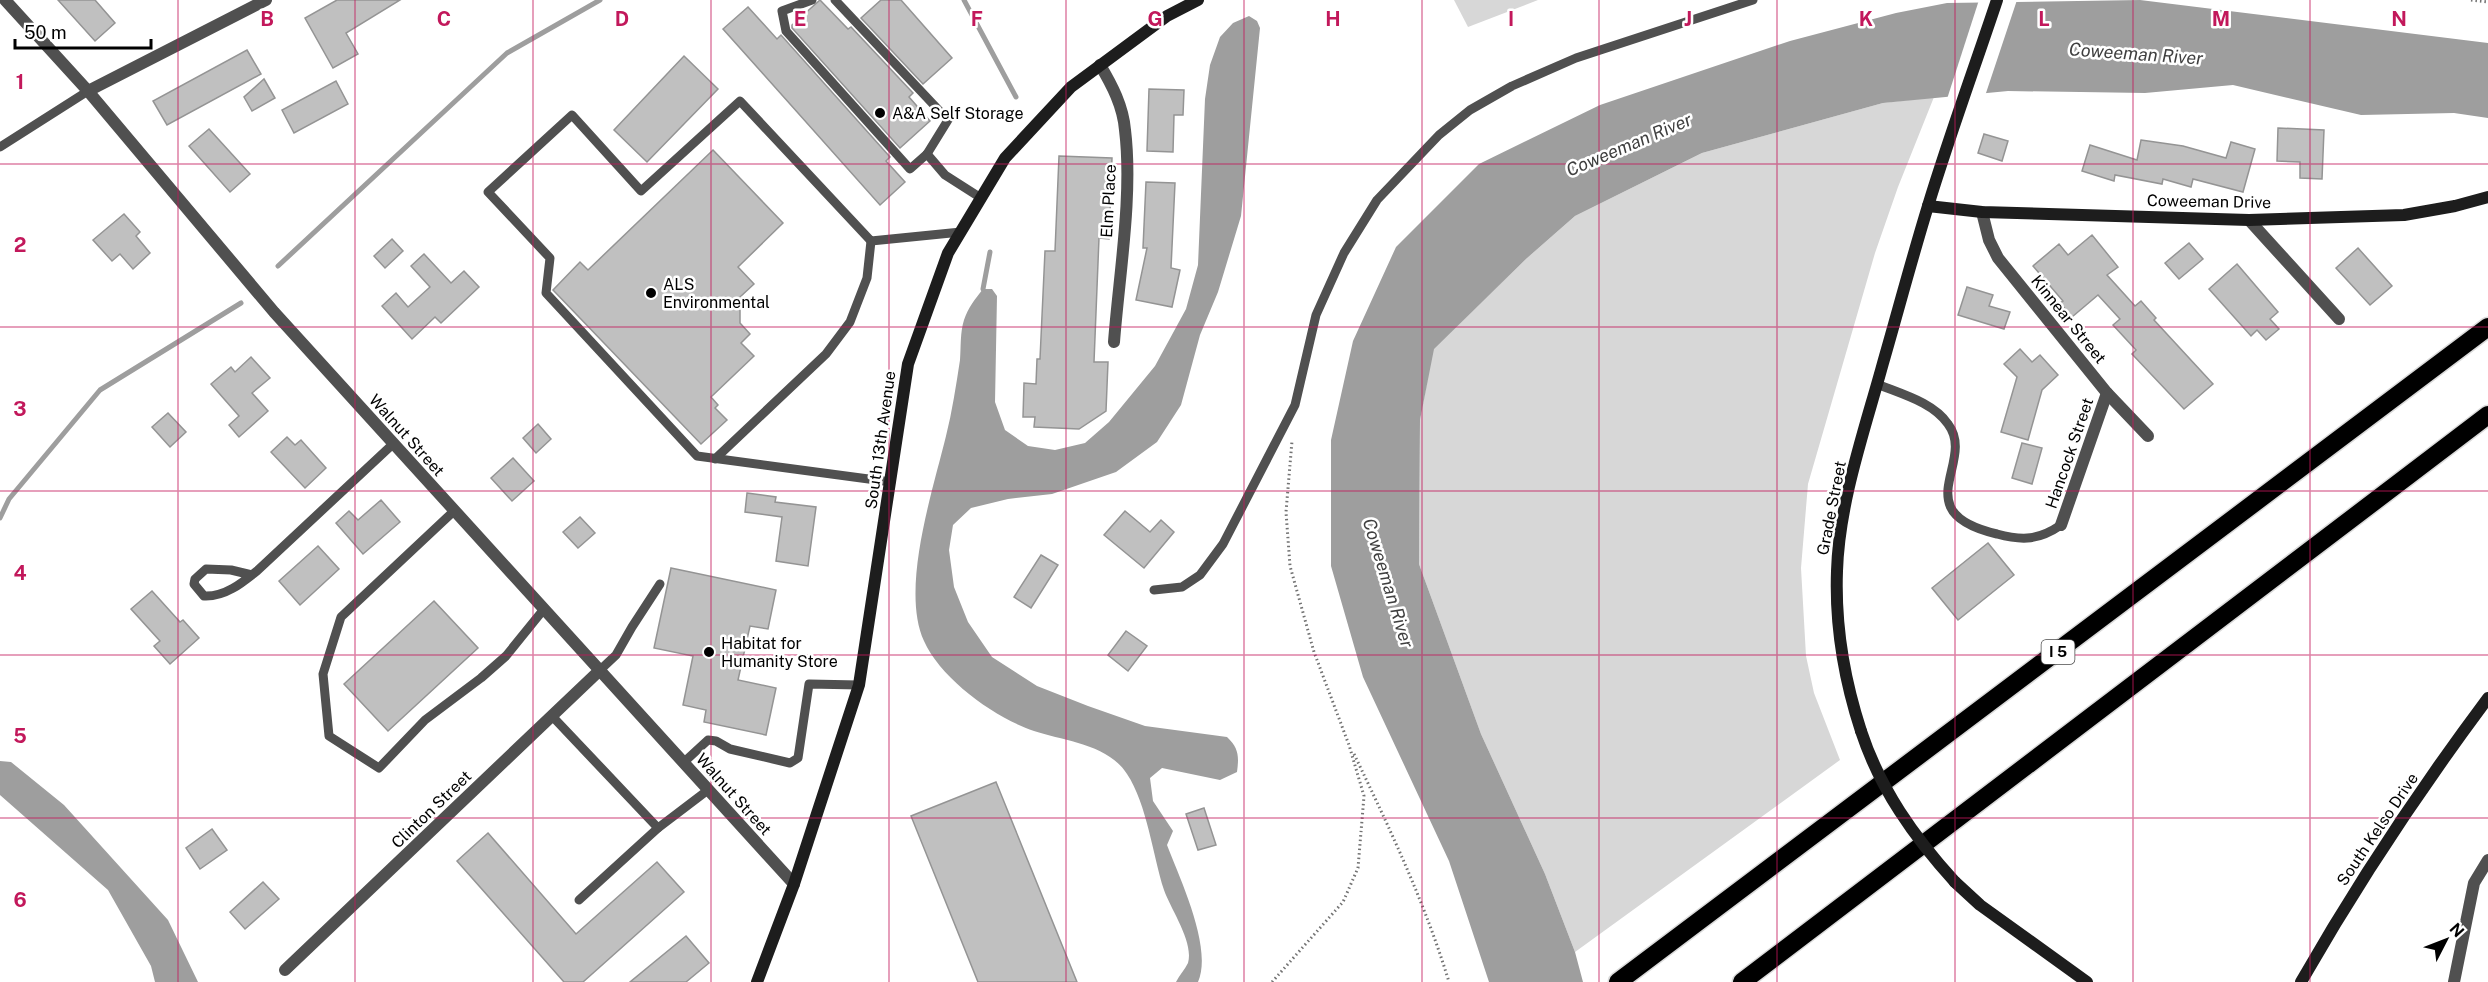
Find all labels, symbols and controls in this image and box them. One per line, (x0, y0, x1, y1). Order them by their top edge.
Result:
text: B (260, 7, 274, 31)
text: C (437, 7, 451, 31)
text: D (615, 7, 629, 31)
text: E (794, 7, 806, 31)
text: F (971, 7, 983, 31)
text: G (1147, 7, 1163, 31)
text: H (1325, 7, 1341, 31)
text: I (1508, 7, 1514, 31)
text: J (1684, 7, 1692, 31)
text: K (1859, 7, 1873, 31)
text: L (2038, 7, 2050, 31)
text: M (2212, 7, 2230, 31)
text: N (2391, 7, 2407, 31)
scale bar (15, 12, 152, 50)
text: 50 m (24, 22, 67, 43)
water label: Coweeman River (2068, 38, 2204, 69)
text: 1 (16, 70, 24, 94)
place label: A&A Self Storage (892, 104, 1023, 123)
marker: A&A Self Storage (873, 106, 887, 120)
water label: Coweeman River (1563, 109, 1695, 180)
street label: Elm Place (1097, 164, 1120, 238)
street label: Coweeman Drive (2147, 191, 2271, 212)
text: 2 (14, 233, 26, 257)
street label: Kinnear Street (2027, 271, 2110, 367)
place label: ALS Environmental (663, 275, 770, 312)
marker: ALS Environmental (644, 286, 658, 300)
street label: South 13th Avenue (861, 370, 900, 510)
street label: Walnut Street (365, 391, 448, 480)
street label: Hancock Street (2042, 395, 2097, 511)
text: 3 (13, 397, 27, 421)
street label: Grade Street (1813, 459, 1850, 557)
water label: Coweeman River (1359, 516, 1418, 650)
text: 4 (13, 561, 27, 585)
place label: Habitat for Humanity Store (721, 634, 838, 671)
road number: I 5 (2042, 640, 2074, 664)
marker: Habitat for Humanity Store (702, 645, 716, 659)
text: 5 (13, 724, 27, 748)
street label: Walnut Street (692, 750, 775, 839)
street label: Clinton Street (387, 767, 475, 852)
street label: South Kelso Drive (2333, 769, 2422, 889)
text: 6 (13, 888, 27, 912)
north arrow (2416, 910, 2476, 970)
text: N (2446, 919, 2468, 941)

